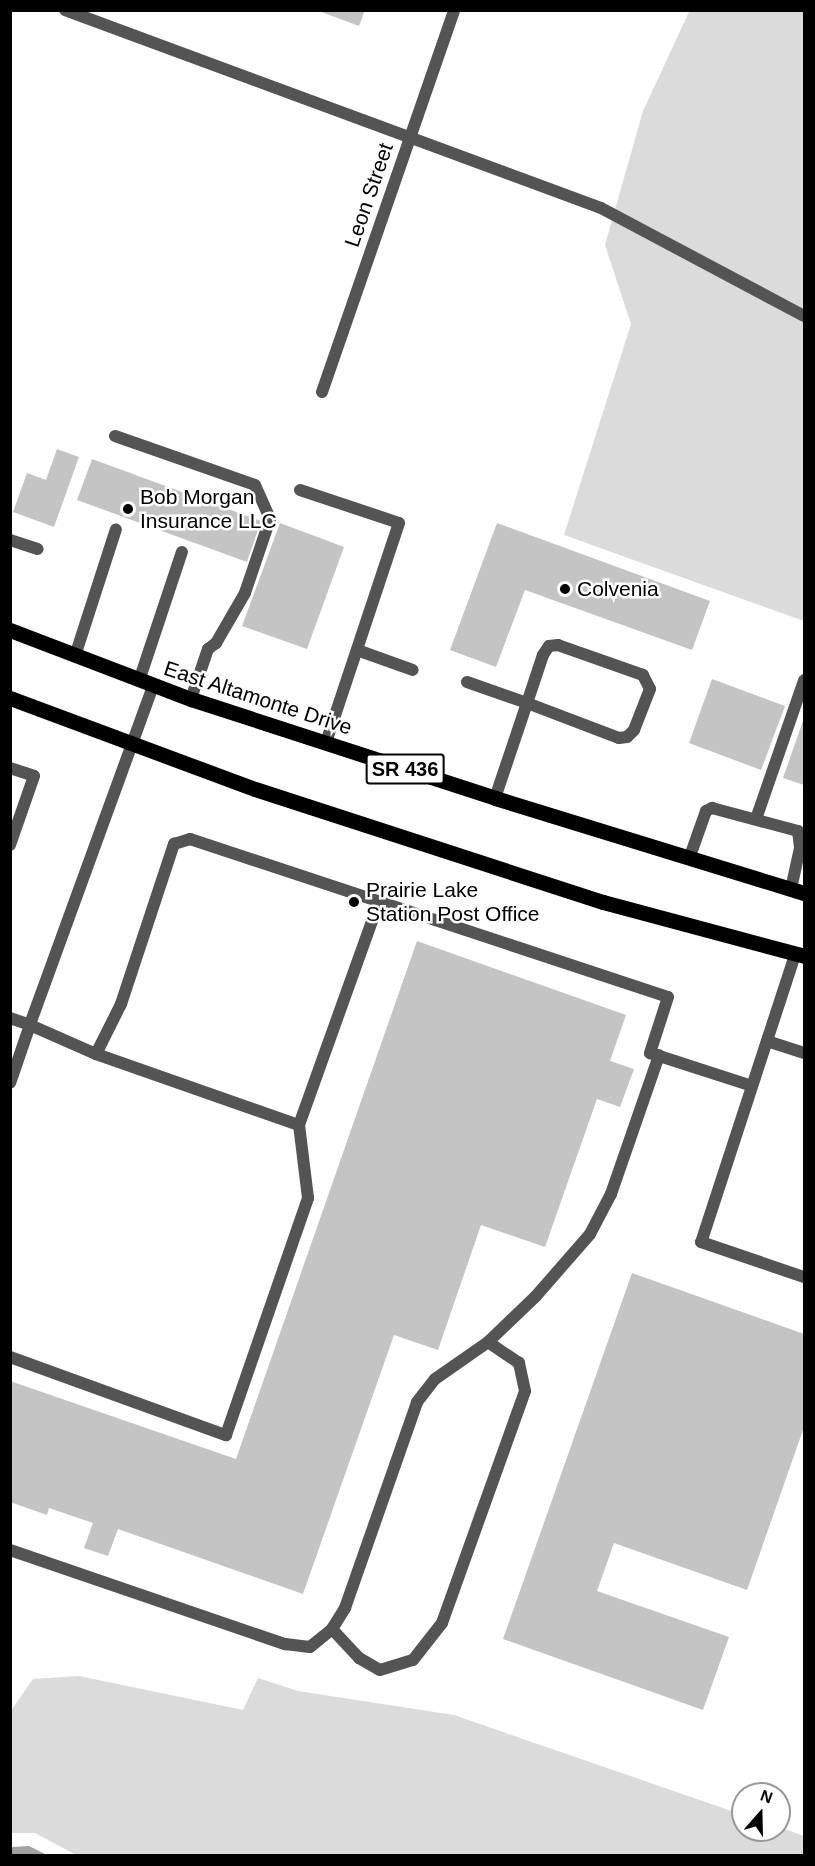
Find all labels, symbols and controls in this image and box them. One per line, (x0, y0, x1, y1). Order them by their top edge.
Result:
street label: Leon Street (339, 140, 399, 250)
place label: Bob Morgan Insurance LLC (140, 484, 277, 534)
marker: Bob Morgan Insurance LLC (121, 502, 135, 516)
place label: Colvenia (577, 576, 659, 602)
marker: Colvenia (558, 582, 572, 596)
street label: East Altamonte Drive (160, 656, 356, 740)
road number: SR 436 (364, 752, 446, 786)
place label: Prairie Lake Station Post Office (366, 877, 540, 927)
marker: Prairie Lake Station Post Office (347, 895, 361, 909)
north arrow (731, 1782, 791, 1842)
text: N (758, 1787, 775, 1806)

